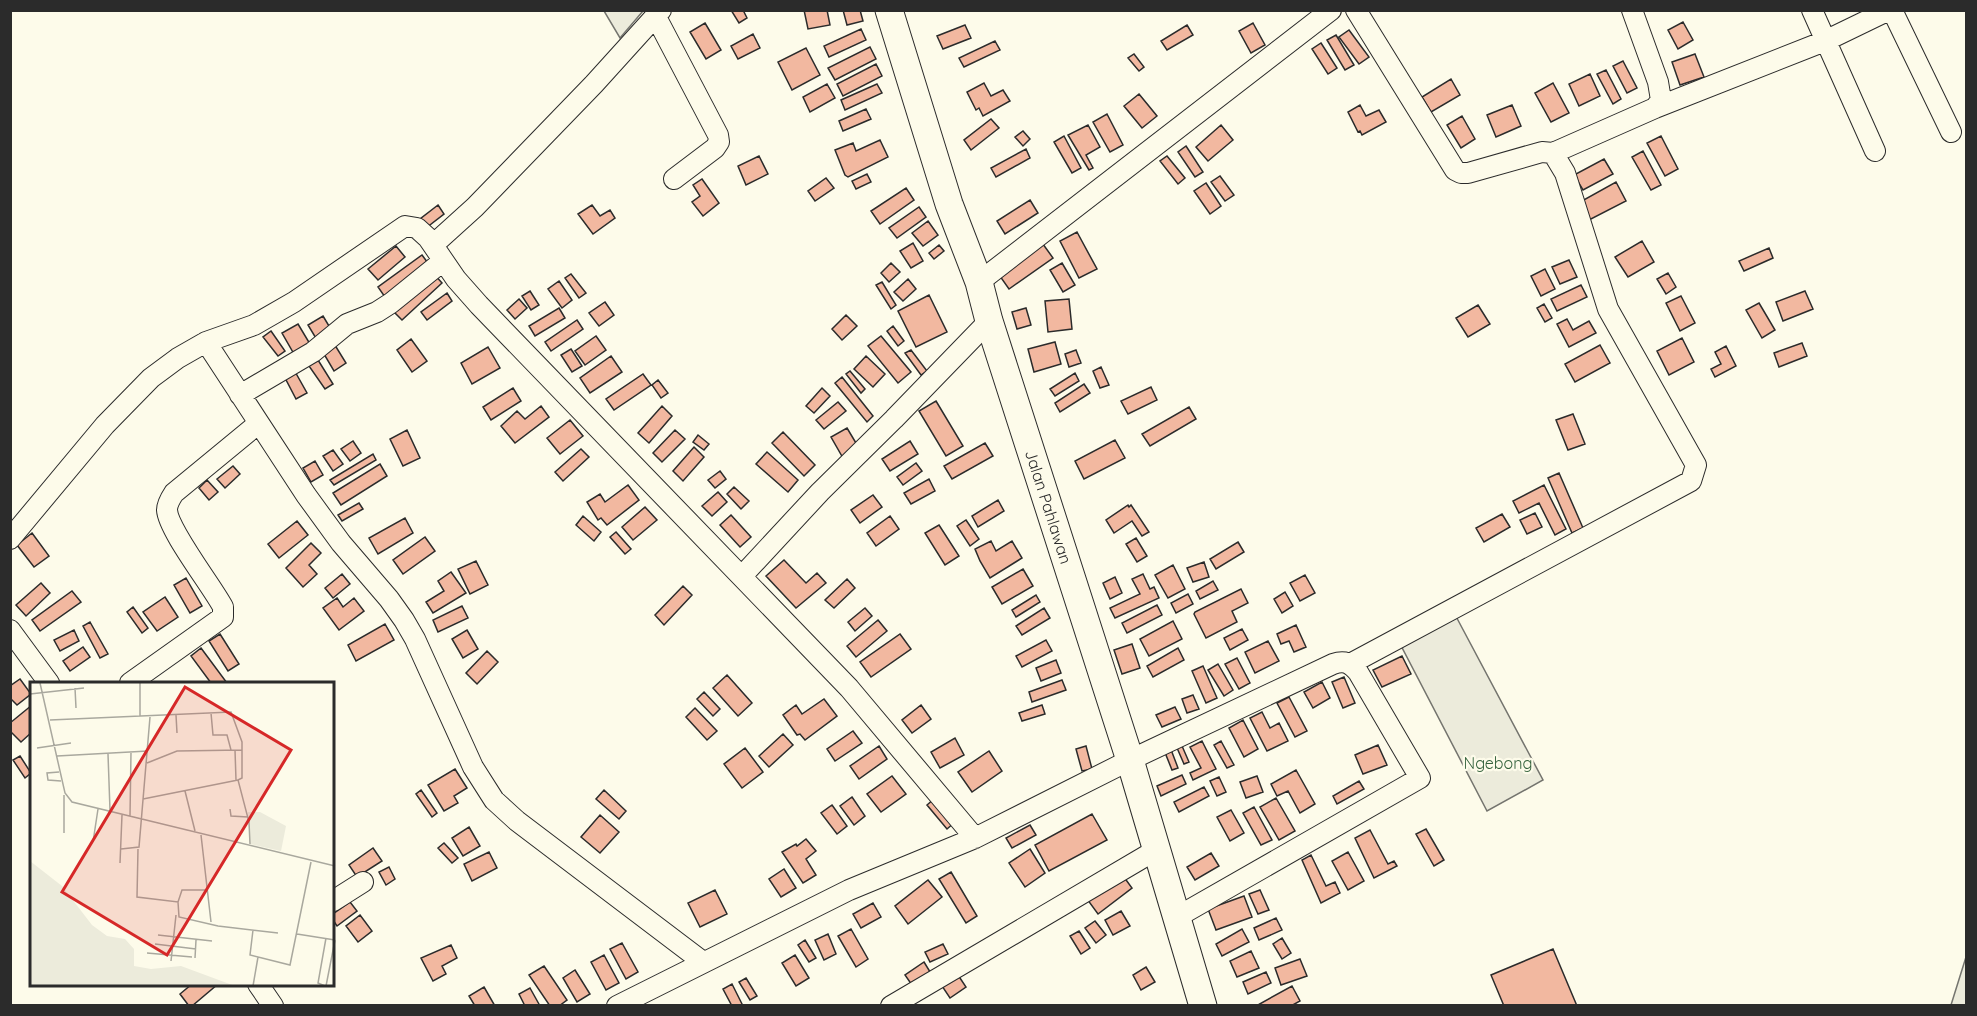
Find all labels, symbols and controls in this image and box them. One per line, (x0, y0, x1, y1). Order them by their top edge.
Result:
street label: Jalan Pahlawan (1021, 447, 1076, 566)
inset map (30, 682, 334, 986)
park label: Ngebong (1464, 753, 1532, 773)

